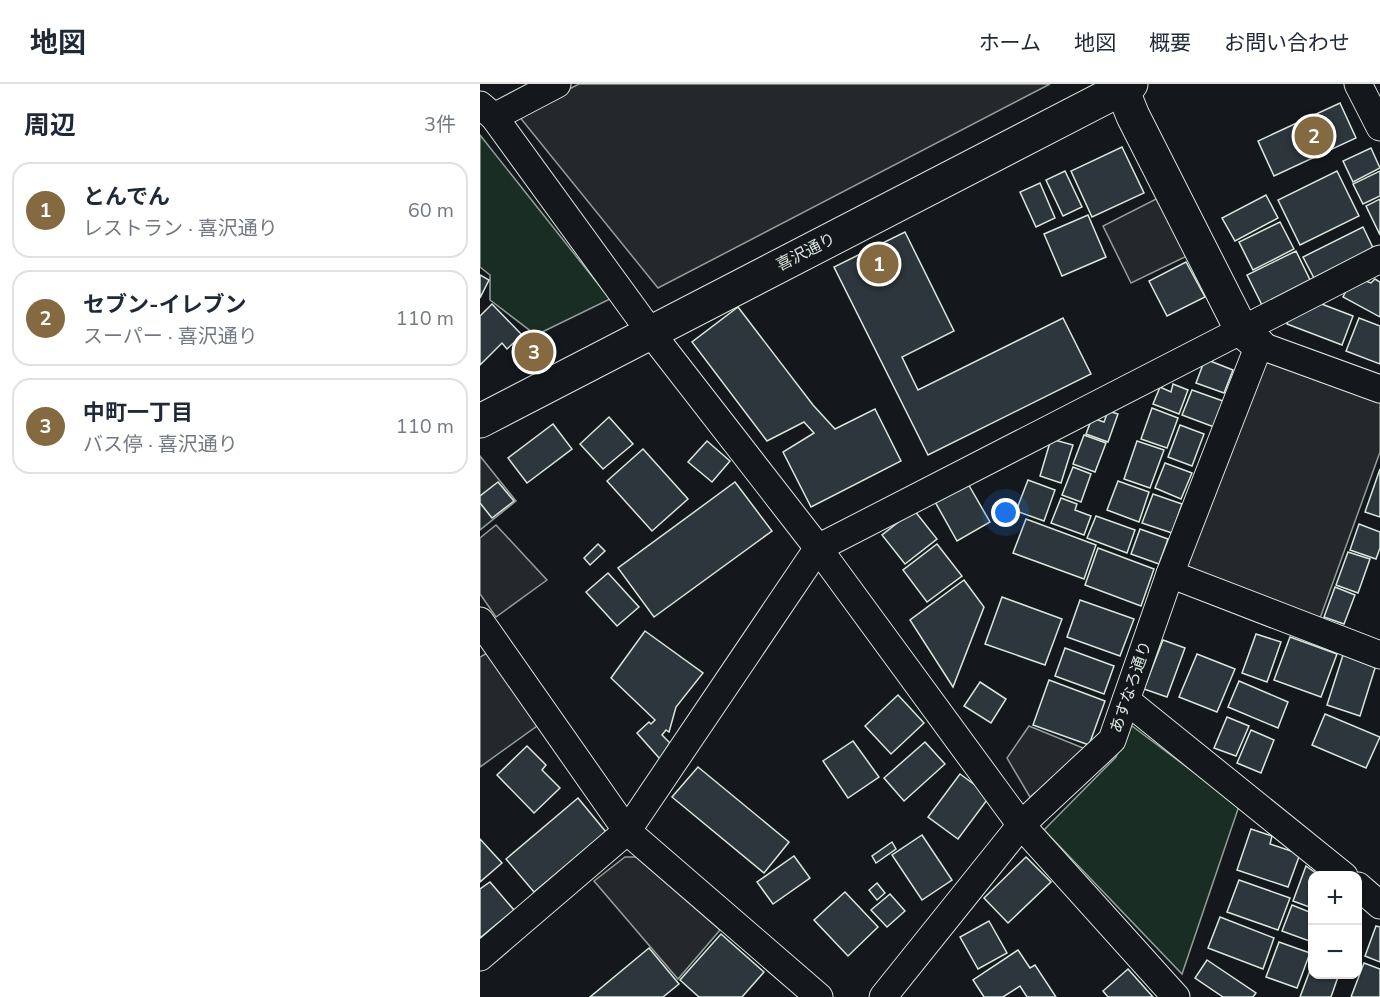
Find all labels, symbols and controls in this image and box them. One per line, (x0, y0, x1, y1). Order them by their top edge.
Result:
text: 地図 (30, 24, 86, 62)
text: ホーム (979, 29, 1041, 57)
text: 地図 (1074, 29, 1116, 57)
text: 概要 (1149, 29, 1191, 57)
text: お問い合わせ (1224, 29, 1350, 57)
text: 周辺 (24, 108, 76, 143)
text: 3件 (424, 111, 456, 138)
pin: 2 (1294, 113, 1334, 158)
text: とんでん (83, 182, 170, 212)
text: 1 (40, 197, 52, 224)
text: 60 m (408, 197, 454, 224)
text: レストラン · 喜沢通り (83, 215, 278, 242)
street label: 喜沢通り (772, 228, 840, 276)
pin: 1 (860, 242, 898, 286)
text: セブン-イレブン (83, 290, 247, 320)
text: 2 (40, 305, 52, 332)
text: 110 m (396, 305, 454, 332)
text: スーパー · 喜沢通り (83, 323, 258, 350)
pin: 3 (514, 330, 554, 374)
text: 中町一丁目 (83, 398, 193, 428)
text: 3 (40, 413, 52, 440)
text: 110 m (396, 413, 454, 440)
text: バス停 · 喜沢通り (83, 431, 238, 458)
your location (991, 498, 1020, 527)
street label: あすなろ通り (1105, 638, 1157, 736)
map controls (1308, 871, 1362, 979)
button: + (1308, 871, 1362, 925)
button: − (1308, 925, 1362, 979)

